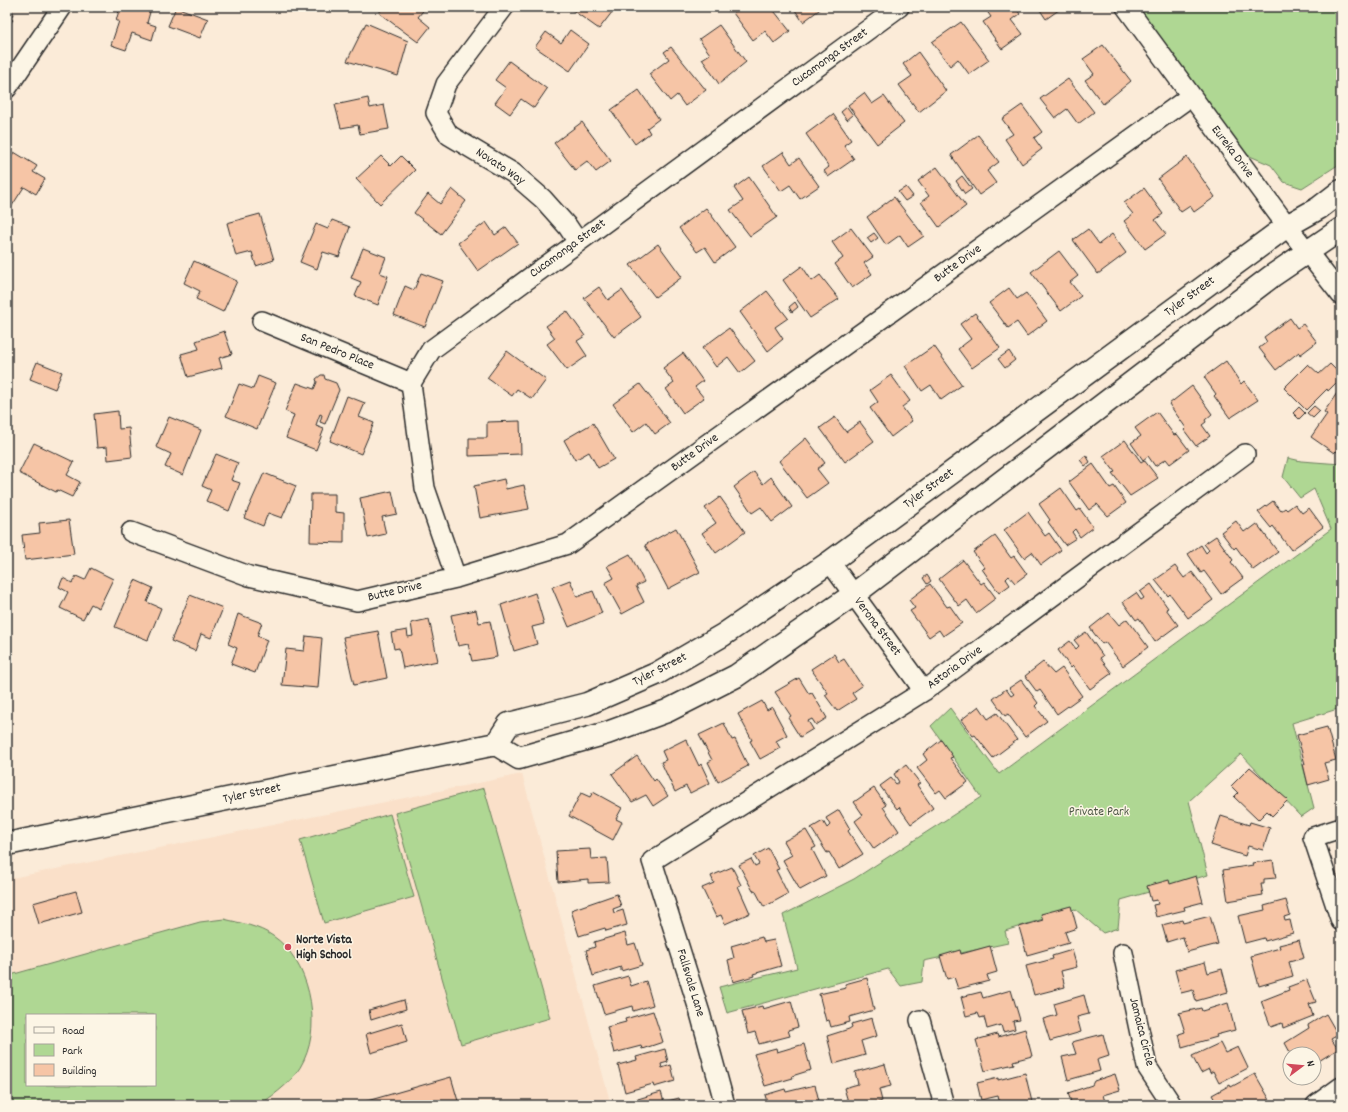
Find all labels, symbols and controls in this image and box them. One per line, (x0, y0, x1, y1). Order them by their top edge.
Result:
street label: Cucamonga Street (788, 24, 872, 92)
street label: Eureka Drive (1206, 122, 1258, 182)
street label: Novato Way (471, 143, 529, 191)
street label: Cucamonga Street (526, 215, 610, 283)
street label: Butte Drive (930, 240, 986, 288)
street label: Tyler Street (1161, 272, 1219, 322)
street label: San Pedro Place (297, 329, 377, 376)
street label: Butte Drive (667, 429, 723, 477)
street label: Tyler Street (900, 464, 958, 514)
street label: Butte Drive (366, 576, 424, 607)
street label: Verona Street (849, 594, 906, 661)
street label: Astoria Drive (923, 641, 987, 695)
street label: Tyler Street (630, 648, 691, 692)
street label: Tyler Street (221, 779, 283, 809)
park label: Private Park (1069, 803, 1129, 822)
place label: Norte Vista High School (296, 931, 352, 965)
marker: Norte Vista High School (283, 942, 293, 952)
street label: Fallsvale Lane (671, 947, 709, 1020)
street label: Jamaica Circle (1123, 996, 1159, 1069)
legend (26, 1014, 156, 1086)
text: Road (62, 1023, 84, 1040)
text: Park (62, 1043, 83, 1060)
north arrow (1282, 1046, 1322, 1086)
text: N (1301, 1059, 1318, 1069)
text: Building (62, 1063, 97, 1080)

